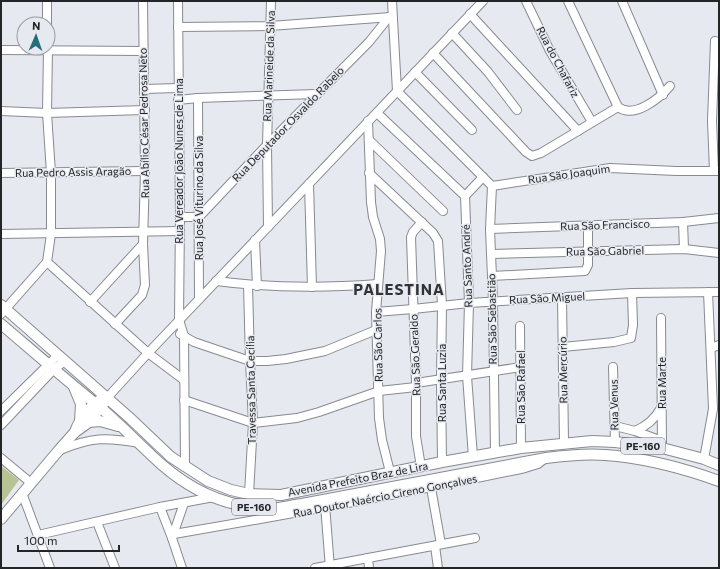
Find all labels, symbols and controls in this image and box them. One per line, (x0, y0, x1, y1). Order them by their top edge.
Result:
street label: Rua Marineide da Silva (260, 10, 277, 122)
north arrow (16, 16, 56, 56)
text: N (32, 19, 41, 32)
street label: Rua do Chafariz (534, 24, 583, 100)
street label: Rua Abílio César Pedrosa Neto (136, 47, 151, 198)
street label: Rua Deputador Osvaldo Rabelo (229, 63, 347, 184)
street label: Rua Vereador João Nunes de Lima (172, 78, 186, 244)
street label: Rua José Viturino da Silva (192, 136, 206, 260)
street label: Rua São Joaquim (527, 161, 611, 187)
street label: Rua Pedro Assis Aragão (15, 164, 132, 179)
street label: Rua São Francisco (560, 216, 651, 233)
street label: Rua Santo André (459, 224, 474, 308)
street label: Rua São Gabriel (566, 243, 644, 258)
street label: Rua São Sebastião (484, 273, 499, 365)
district label: PALESTINA (353, 280, 445, 298)
street label: Rua São Miguel (509, 289, 585, 306)
street label: Rua São Carlos (370, 308, 385, 382)
street label: Rua São Geraldo (407, 314, 422, 396)
street label: Travessa Santa Cecília (243, 335, 258, 445)
street label: Rua Mercúrio (555, 336, 570, 404)
street label: Rua Santa Luzia (435, 344, 448, 422)
street label: Rua São Rafael (514, 350, 527, 424)
street label: Rua Marte (655, 357, 668, 409)
street label: Rua Venus (607, 379, 620, 431)
road number: PE-160 (621, 438, 665, 454)
street label: Avenida Prefeito Braz de Lira (287, 459, 429, 498)
street label: Rua Doutor Naércio Cireno Gonçalves (292, 471, 478, 520)
road number: PE-160 (232, 499, 276, 515)
scale bar (18, 527, 119, 553)
text: 100 m (24, 533, 58, 547)

